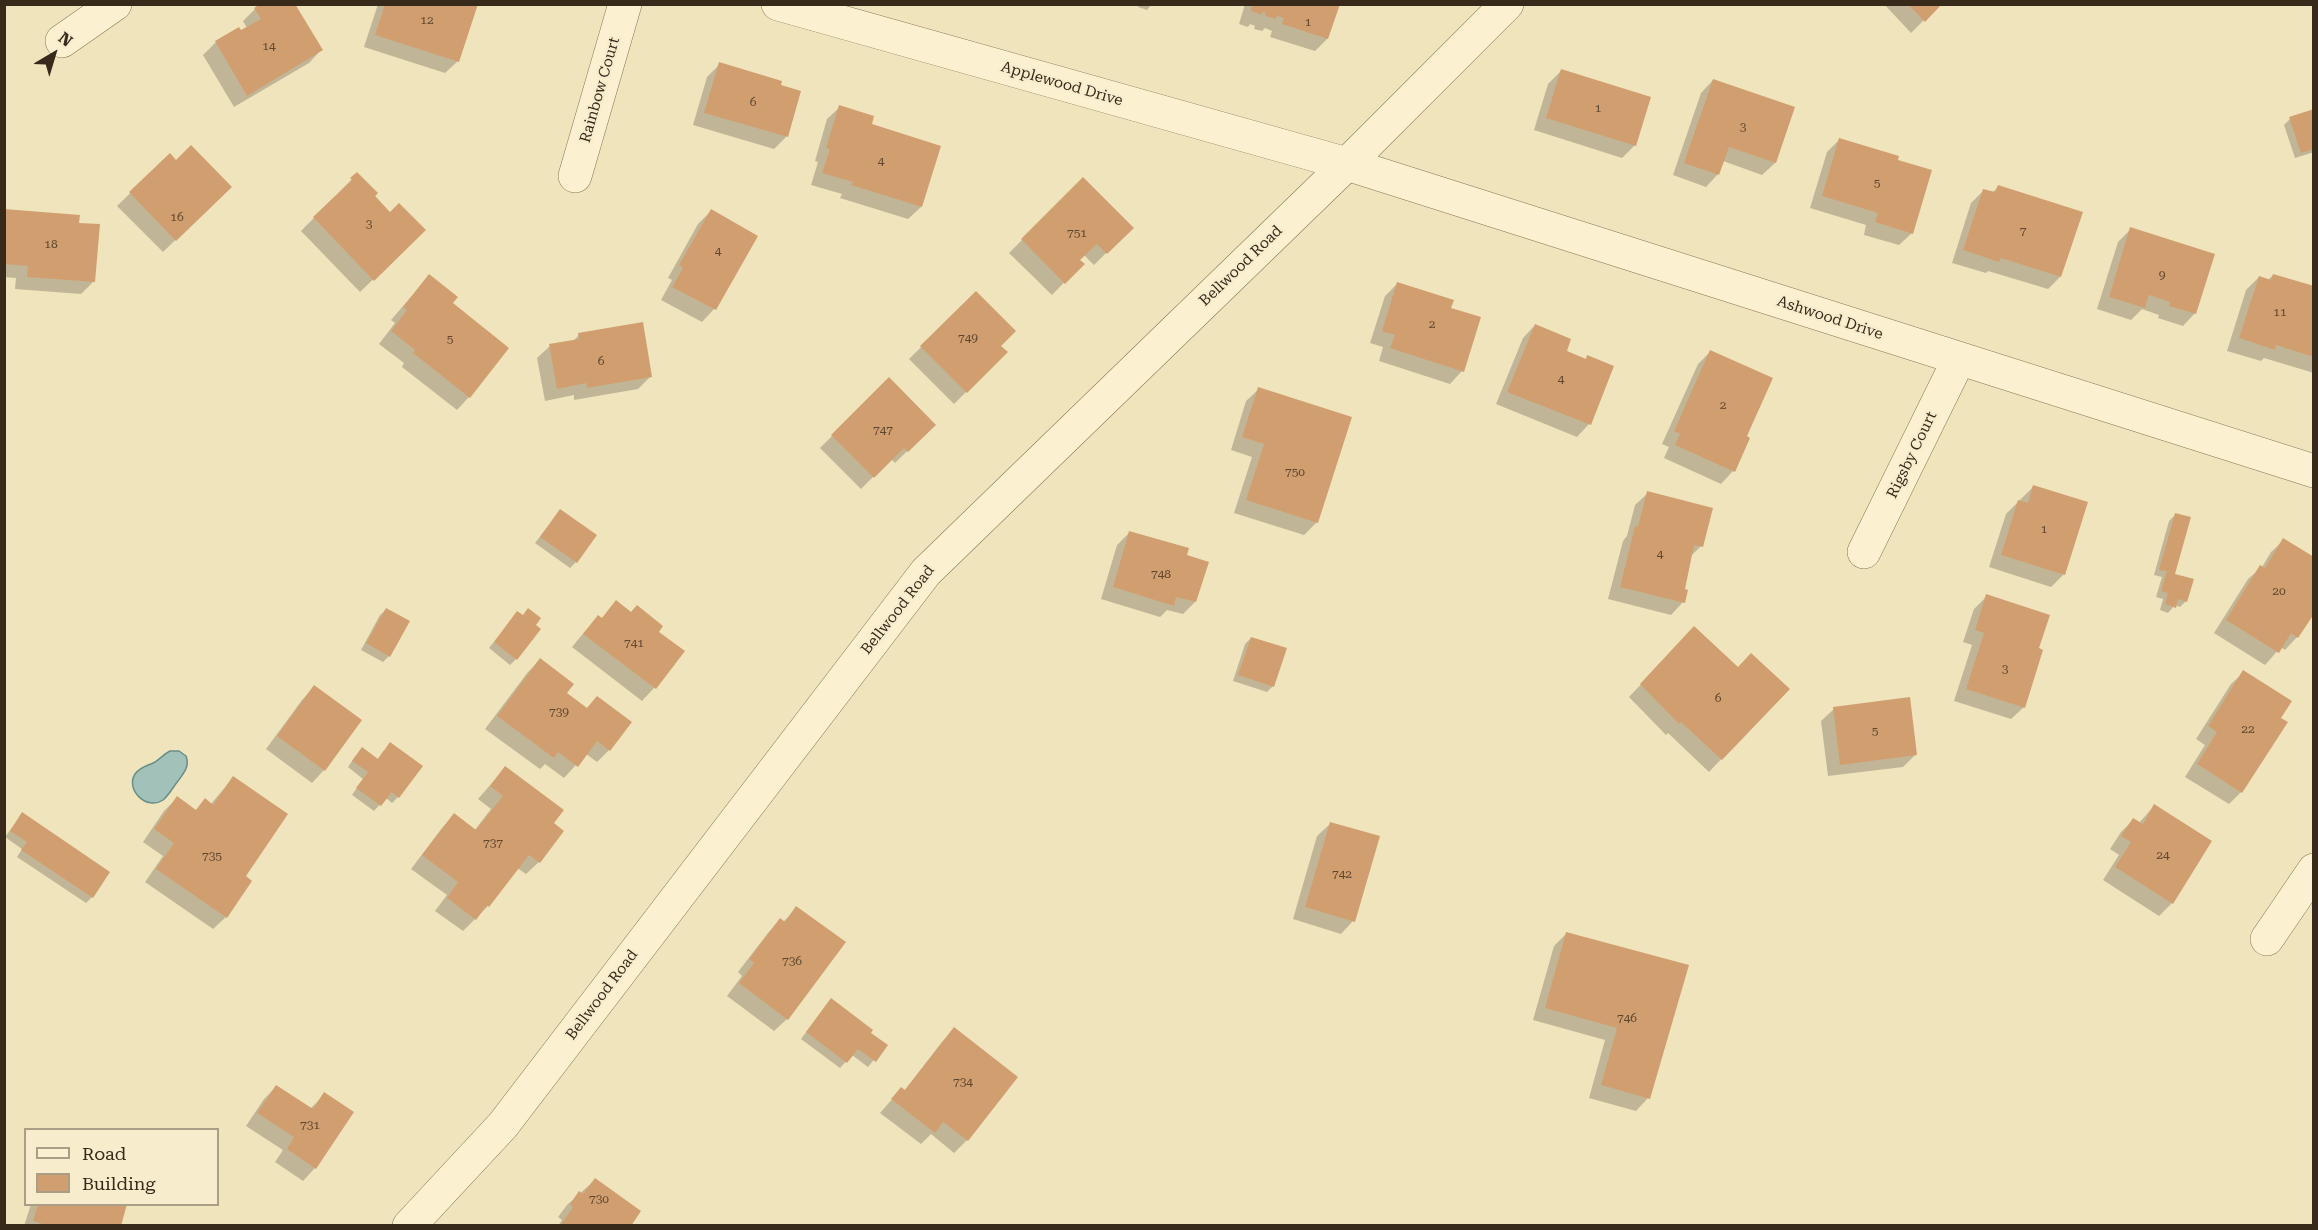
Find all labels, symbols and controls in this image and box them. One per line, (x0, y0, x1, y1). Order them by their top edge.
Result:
house number: 12 (420, 13, 434, 27)
house number: 1 (1305, 15, 1311, 29)
north arrow (24, 24, 84, 84)
text: N (55, 28, 76, 51)
street label: Rainbow Court (576, 35, 624, 145)
house number: 14 (262, 39, 276, 53)
street label: Applewood Drive (999, 58, 1125, 110)
house number: 6 (750, 95, 756, 109)
house number: 1 (1595, 101, 1601, 115)
house number: 3 (1740, 120, 1746, 134)
house number: 4 (878, 154, 884, 168)
house number: 5 (1874, 176, 1880, 190)
house number: 16 (170, 210, 184, 224)
house number: 3 (366, 217, 372, 231)
street label: Bellwood Road (1196, 222, 1286, 310)
house number: 7 (2020, 224, 2026, 238)
house number: 751 (1067, 226, 1087, 240)
house number: 18 (44, 237, 58, 251)
house number: 4 (715, 244, 721, 258)
house number: 9 (2159, 268, 2165, 282)
street label: Ashwood Drive (1775, 292, 1885, 344)
house number: 11 (2273, 305, 2287, 319)
house number: 2 (1429, 317, 1435, 331)
house number: 749 (958, 331, 978, 345)
house number: 5 (447, 332, 453, 346)
house number: 6 (598, 354, 604, 368)
house number: 4 (1558, 372, 1564, 386)
house number: 2 (1720, 398, 1726, 412)
street label: Rigsby Court (1883, 409, 1941, 501)
house number: 747 (873, 423, 893, 437)
house number: 750 (1285, 465, 1305, 479)
house number: 1 (2041, 522, 2047, 536)
house number: 4 (1657, 547, 1663, 561)
street label: Bellwood Road (858, 562, 938, 658)
house number: 748 (1151, 567, 1171, 581)
house number: 20 (2272, 584, 2286, 598)
house number: 741 (624, 636, 644, 650)
house number: 3 (2002, 662, 2008, 676)
house number: 6 (1715, 691, 1721, 705)
house number: 739 (549, 705, 569, 719)
house number: 22 (2241, 722, 2255, 736)
house number: 5 (1872, 724, 1878, 738)
house number: 737 (483, 836, 503, 850)
house number: 24 (2156, 848, 2170, 862)
house number: 735 (202, 849, 222, 863)
house number: 742 (1332, 867, 1352, 881)
street label: Bellwood Road (562, 946, 642, 1044)
house number: 736 (782, 954, 802, 968)
house number: 746 (1617, 1011, 1637, 1025)
house number: 734 (953, 1075, 973, 1089)
house number: 731 (300, 1118, 320, 1132)
legend (24, 1128, 219, 1206)
text: Road (82, 1143, 126, 1164)
text: Building (82, 1173, 156, 1194)
house number: 730 (589, 1192, 609, 1206)

